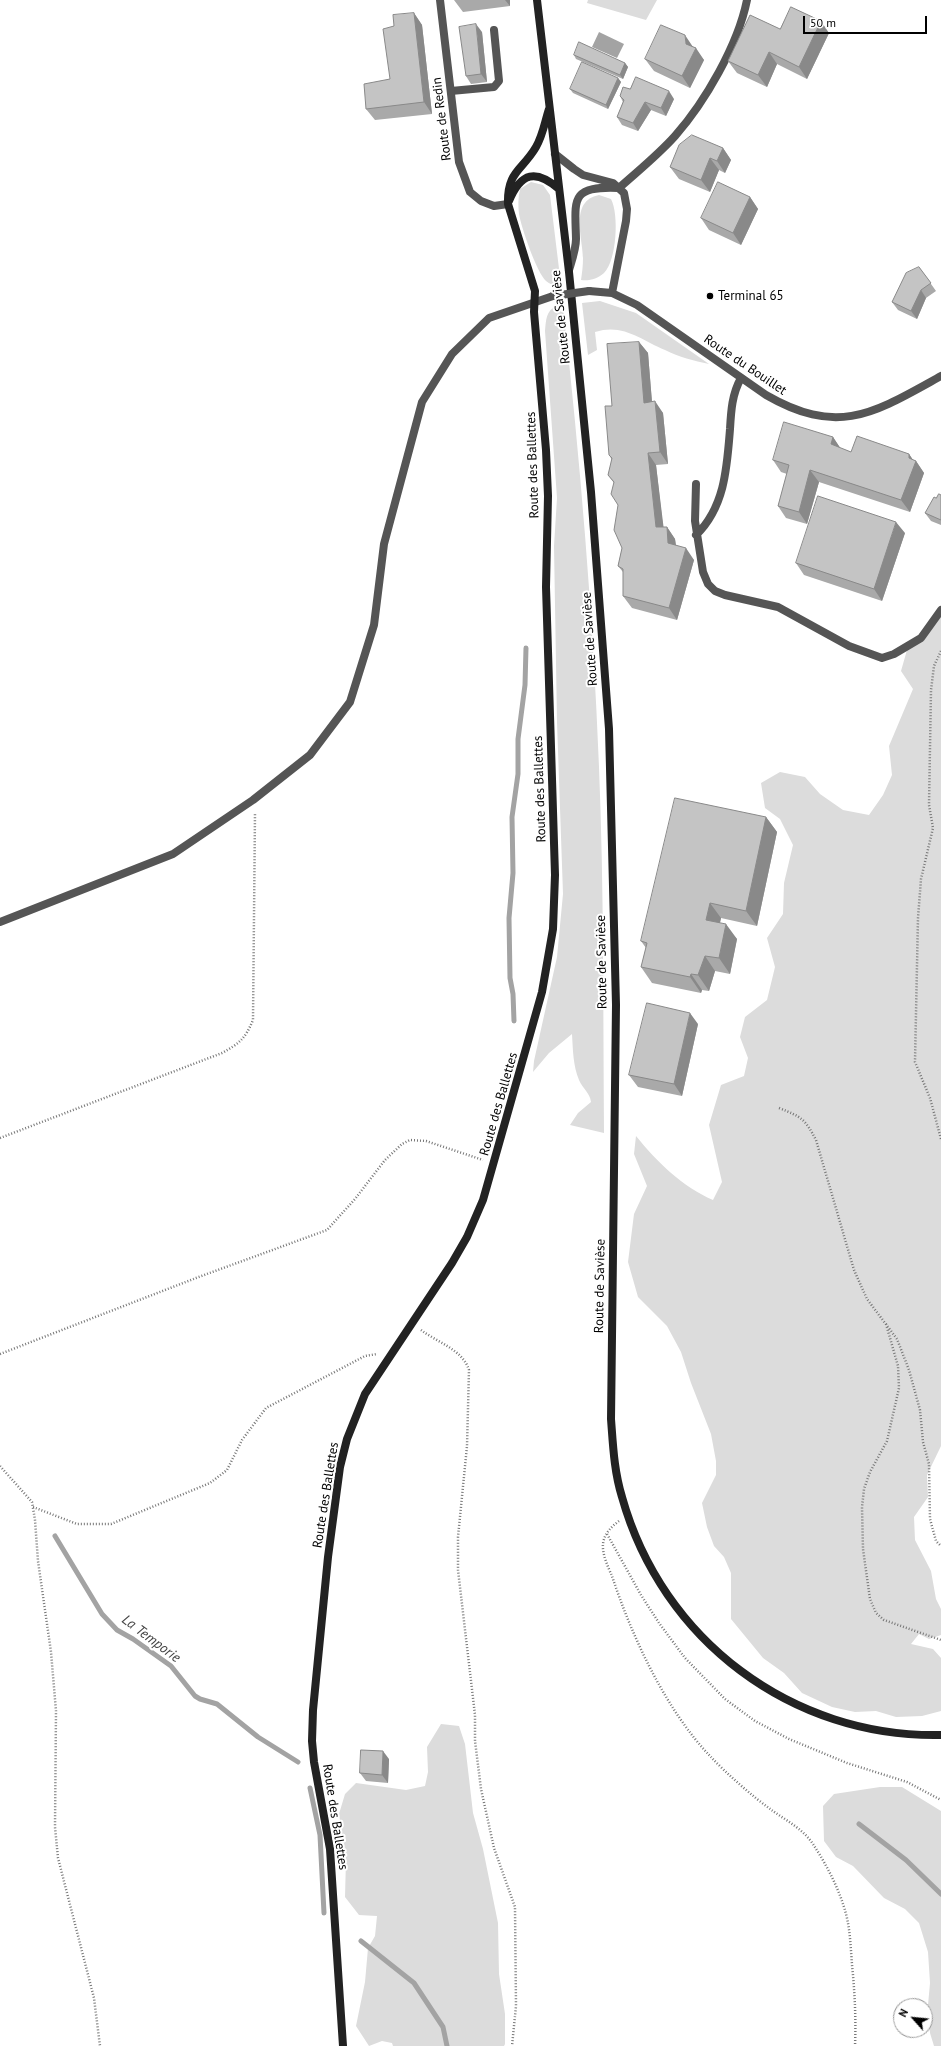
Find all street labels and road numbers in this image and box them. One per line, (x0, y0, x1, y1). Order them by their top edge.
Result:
street label: Route de Redin (429, 76, 455, 162)
street label: Route de Savièse (548, 269, 574, 365)
street label: Route du Bouillet (701, 332, 789, 398)
street label: Route des Ballettes (523, 411, 543, 519)
street label: Route de Savièse (579, 591, 601, 687)
street label: Route des Ballettes (530, 735, 550, 843)
street label: Route de Savièse (593, 915, 611, 1009)
street label: Route des Ballettes (477, 1050, 521, 1158)
street label: Route de Savièse (591, 1239, 609, 1333)
street label: Route des Ballettes (310, 1441, 342, 1549)
street label: Route des Ballettes (319, 1763, 351, 1871)

